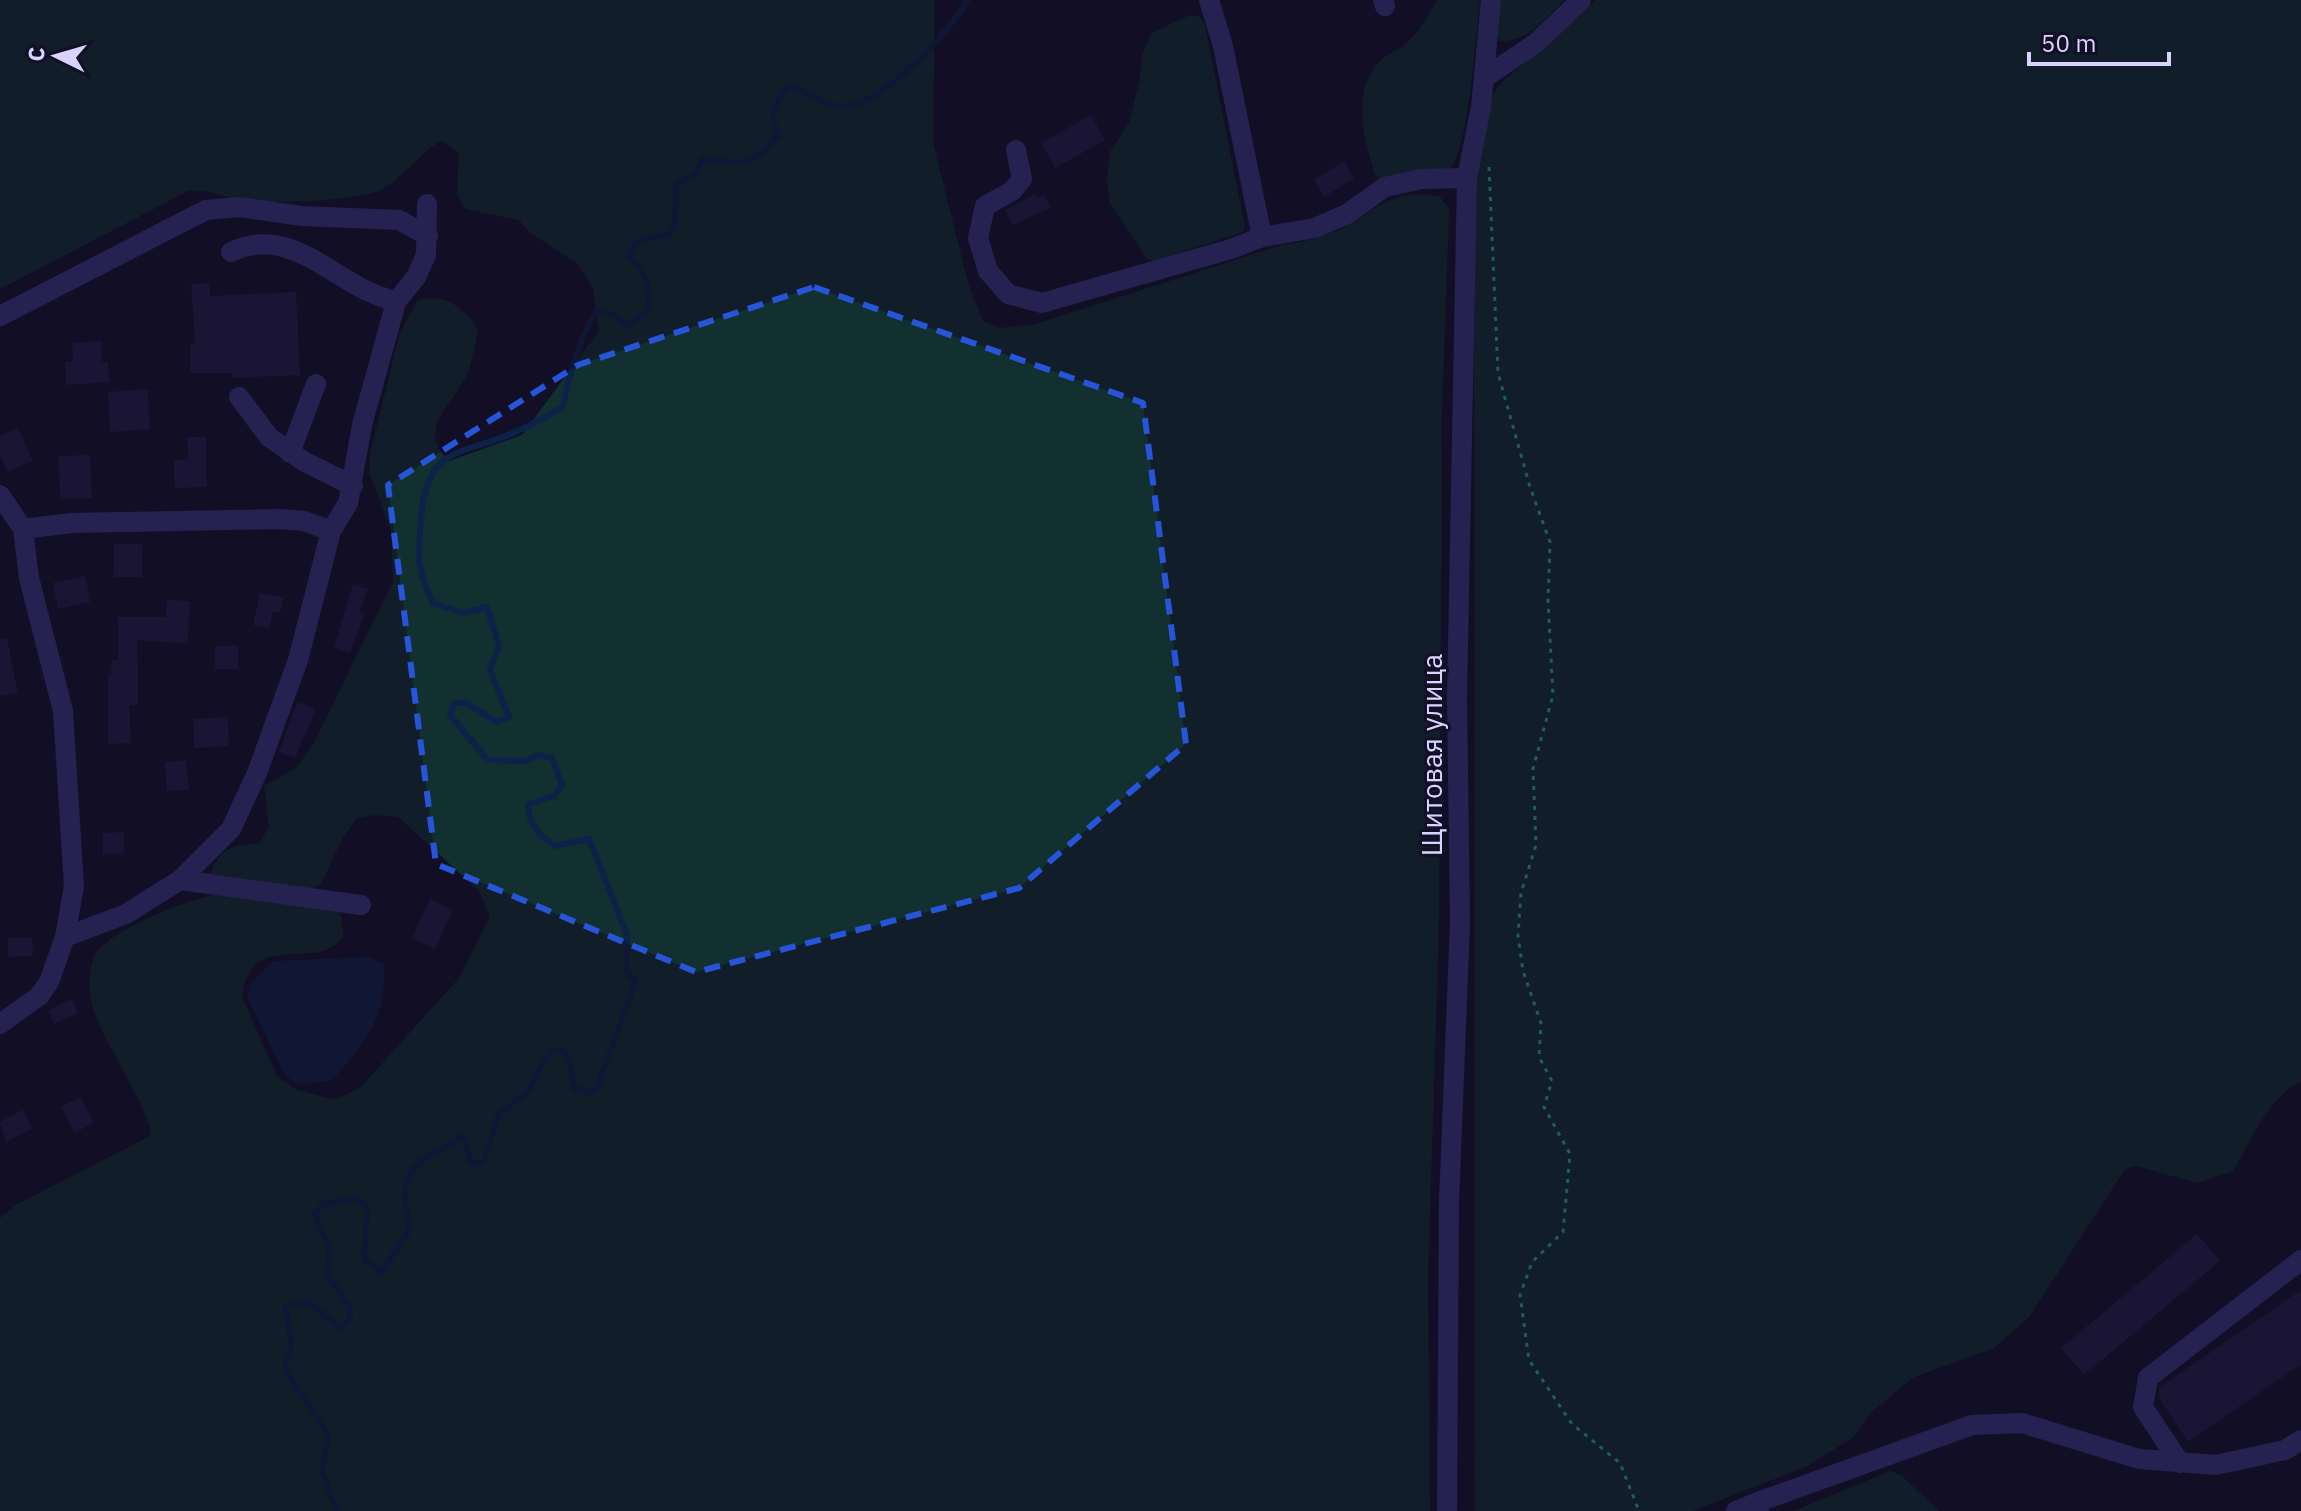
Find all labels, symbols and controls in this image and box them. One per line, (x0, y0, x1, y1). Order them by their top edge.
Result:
north arrow (16, 16, 96, 96)
scale bar (2029, 16, 2169, 66)
text: 50 m (2041, 27, 2096, 59)
text: С (21, 46, 51, 63)
street label: Щитовая улица (1413, 654, 1450, 856)

